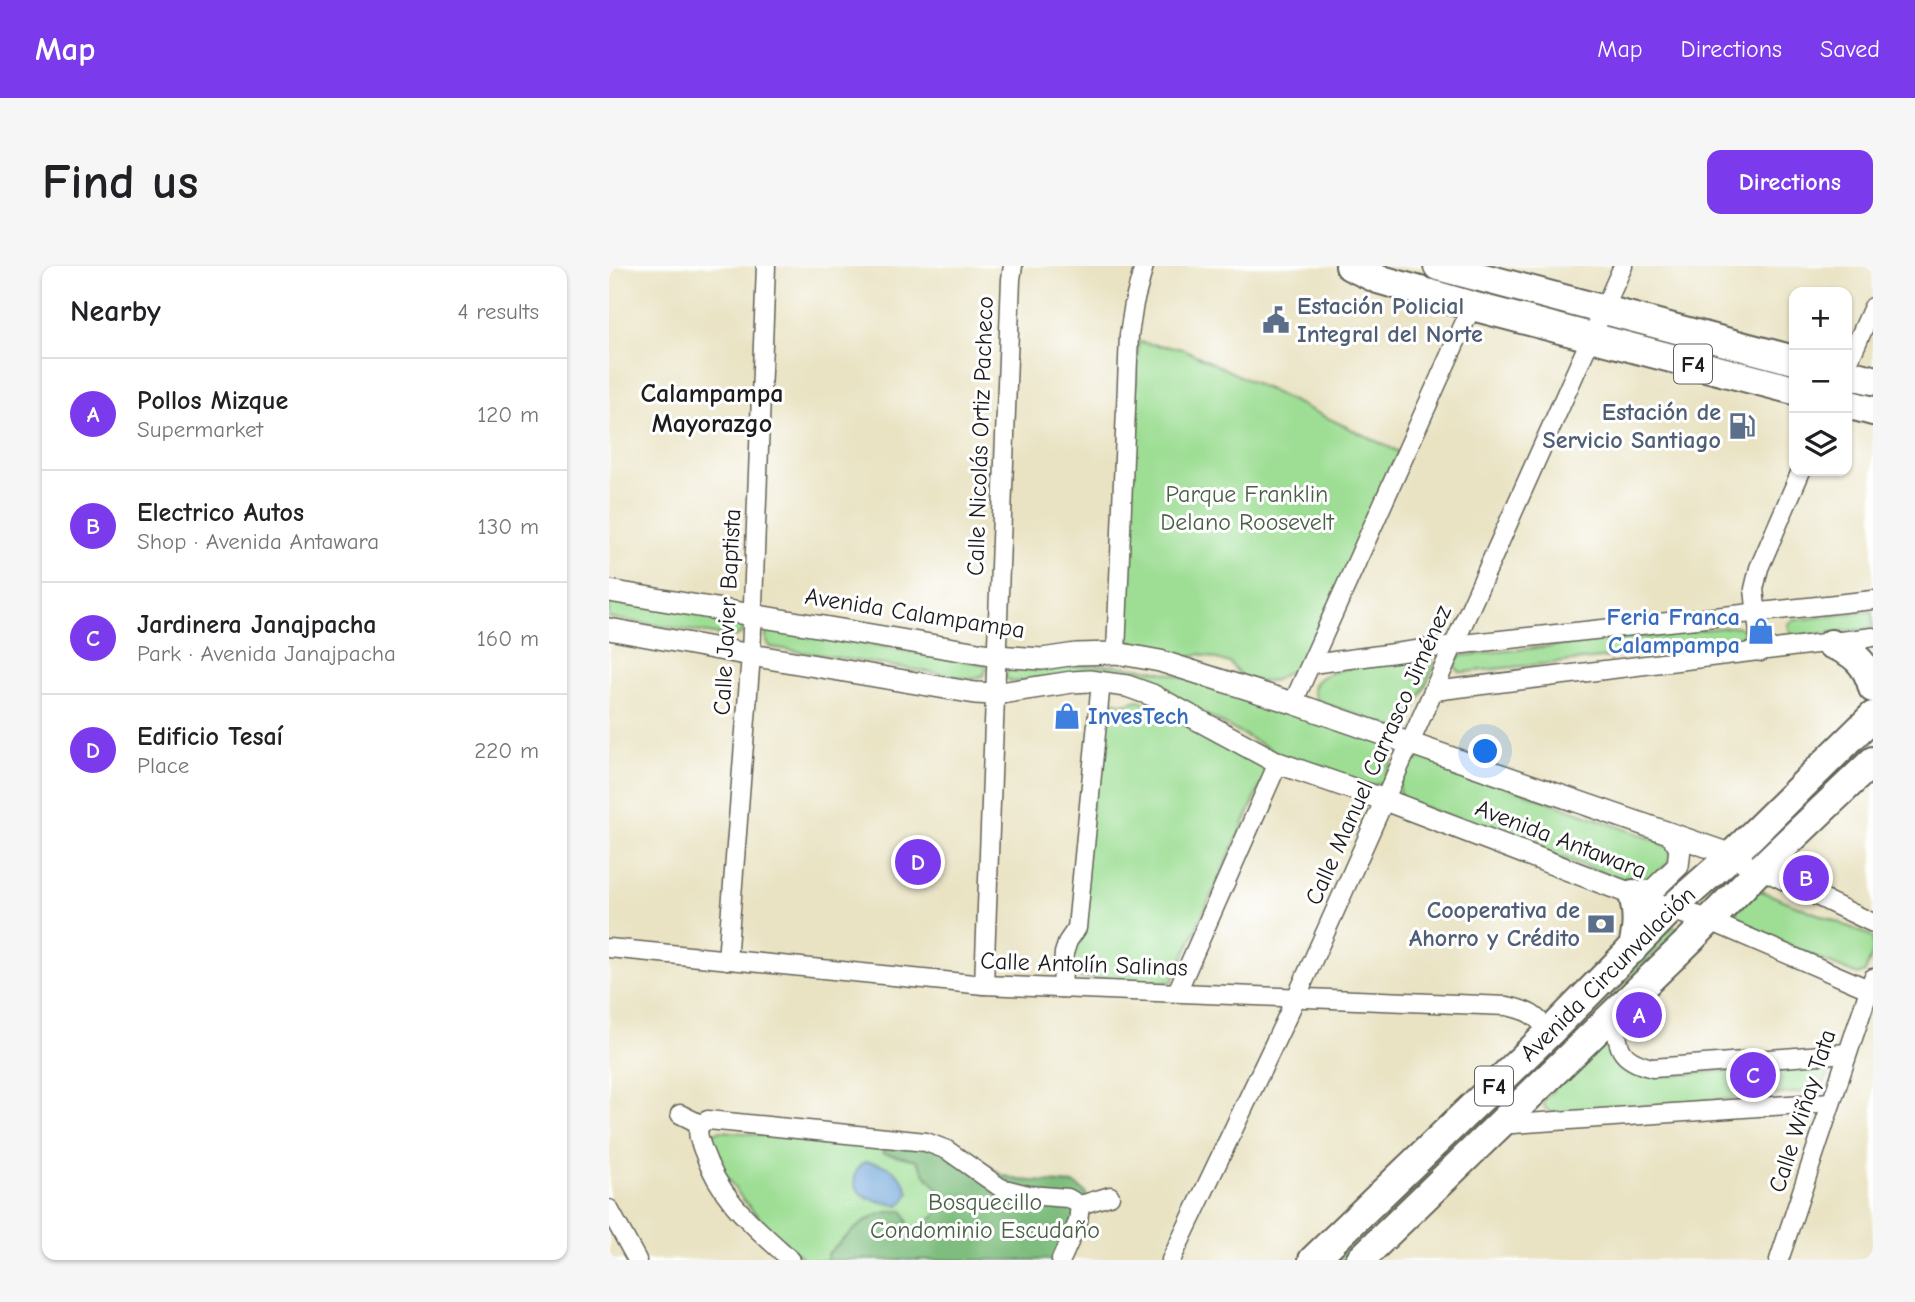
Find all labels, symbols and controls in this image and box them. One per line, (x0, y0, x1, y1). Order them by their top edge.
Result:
text: Map (35, 30, 96, 68)
text: Map (1597, 35, 1643, 63)
text: Directions (1681, 35, 1782, 63)
text: Saved (1820, 35, 1880, 63)
button: Directions (1707, 150, 1873, 214)
text: Find us (42, 154, 198, 210)
map controls (1789, 287, 1852, 476)
button: + (1789, 287, 1852, 350)
place label: Estación Policial Integral del Norte (1297, 292, 1483, 348)
text: Nearby (70, 294, 161, 329)
street label: Calle Nicolás Ortiz Pacheco (961, 296, 999, 576)
text: 4 results (457, 298, 539, 325)
public building icon: Estación Policial Integral del Norte (1261, 305, 1291, 335)
road number: F4 (1674, 344, 1712, 384)
button: − (1789, 350, 1852, 413)
district label: Calampampa Mayorazgo (640, 379, 784, 439)
text: Pollos Mizque (137, 386, 288, 416)
place label: Estación de Servicio Santiago (1543, 398, 1721, 454)
text: A (87, 401, 99, 428)
text: 120 m (477, 401, 539, 428)
fuel station icon: Estación de Servicio Santiago (1727, 411, 1757, 441)
button: layers (1789, 413, 1852, 476)
text: Supermarket (137, 416, 263, 443)
park label: Parque Franklin Delano Roosevelt (1160, 480, 1335, 536)
text: Electrico Autos (137, 498, 304, 528)
street label: Calle Javier Baptista (708, 508, 746, 716)
text: B (86, 513, 100, 540)
text: 130 m (478, 513, 539, 540)
text: Shop · Avenida Antawara (137, 528, 379, 555)
street label: Avenida Calampampa (803, 582, 1027, 644)
street label: Calle Manuel Carrasco Jiménez (1299, 600, 1457, 909)
place label: Feria Franca Calampampa (1606, 603, 1740, 659)
text: Jardinera Janajpacha (137, 610, 377, 640)
shop icon: Feria Franca Calampampa (1746, 616, 1776, 646)
text: C (86, 625, 100, 652)
text: 160 m (477, 625, 539, 652)
text: Park · Avenida Janajpacha (137, 640, 396, 667)
shop icon: InvesTech (1052, 701, 1082, 731)
place label: InvesTech (1088, 702, 1189, 730)
text: Edificio Tesaí (137, 722, 283, 752)
your location (1468, 734, 1502, 768)
text: D (86, 737, 100, 764)
text: 220 m (474, 737, 539, 764)
text: Place (137, 752, 189, 779)
street label: Avenida Antawara (1472, 794, 1650, 884)
pin: D (895, 836, 941, 888)
pin: B (1783, 852, 1829, 904)
street label: Avenida Circunvalación (1514, 880, 1702, 1068)
place label: Cooperativa de Ahorro y Crédito (1409, 896, 1580, 952)
bank icon: Cooperativa de Ahorro y Crédito (1586, 909, 1616, 939)
street label: Calle Antolín Salinas (980, 946, 1188, 982)
pin: A (1616, 989, 1662, 1041)
street label: Calle Wiñay Tata (1762, 1026, 1842, 1196)
pin: C (1730, 1049, 1776, 1101)
road number: F4 (1475, 1066, 1513, 1106)
park label: Bosquecillo Condominio Escudaño (870, 1188, 1100, 1244)

